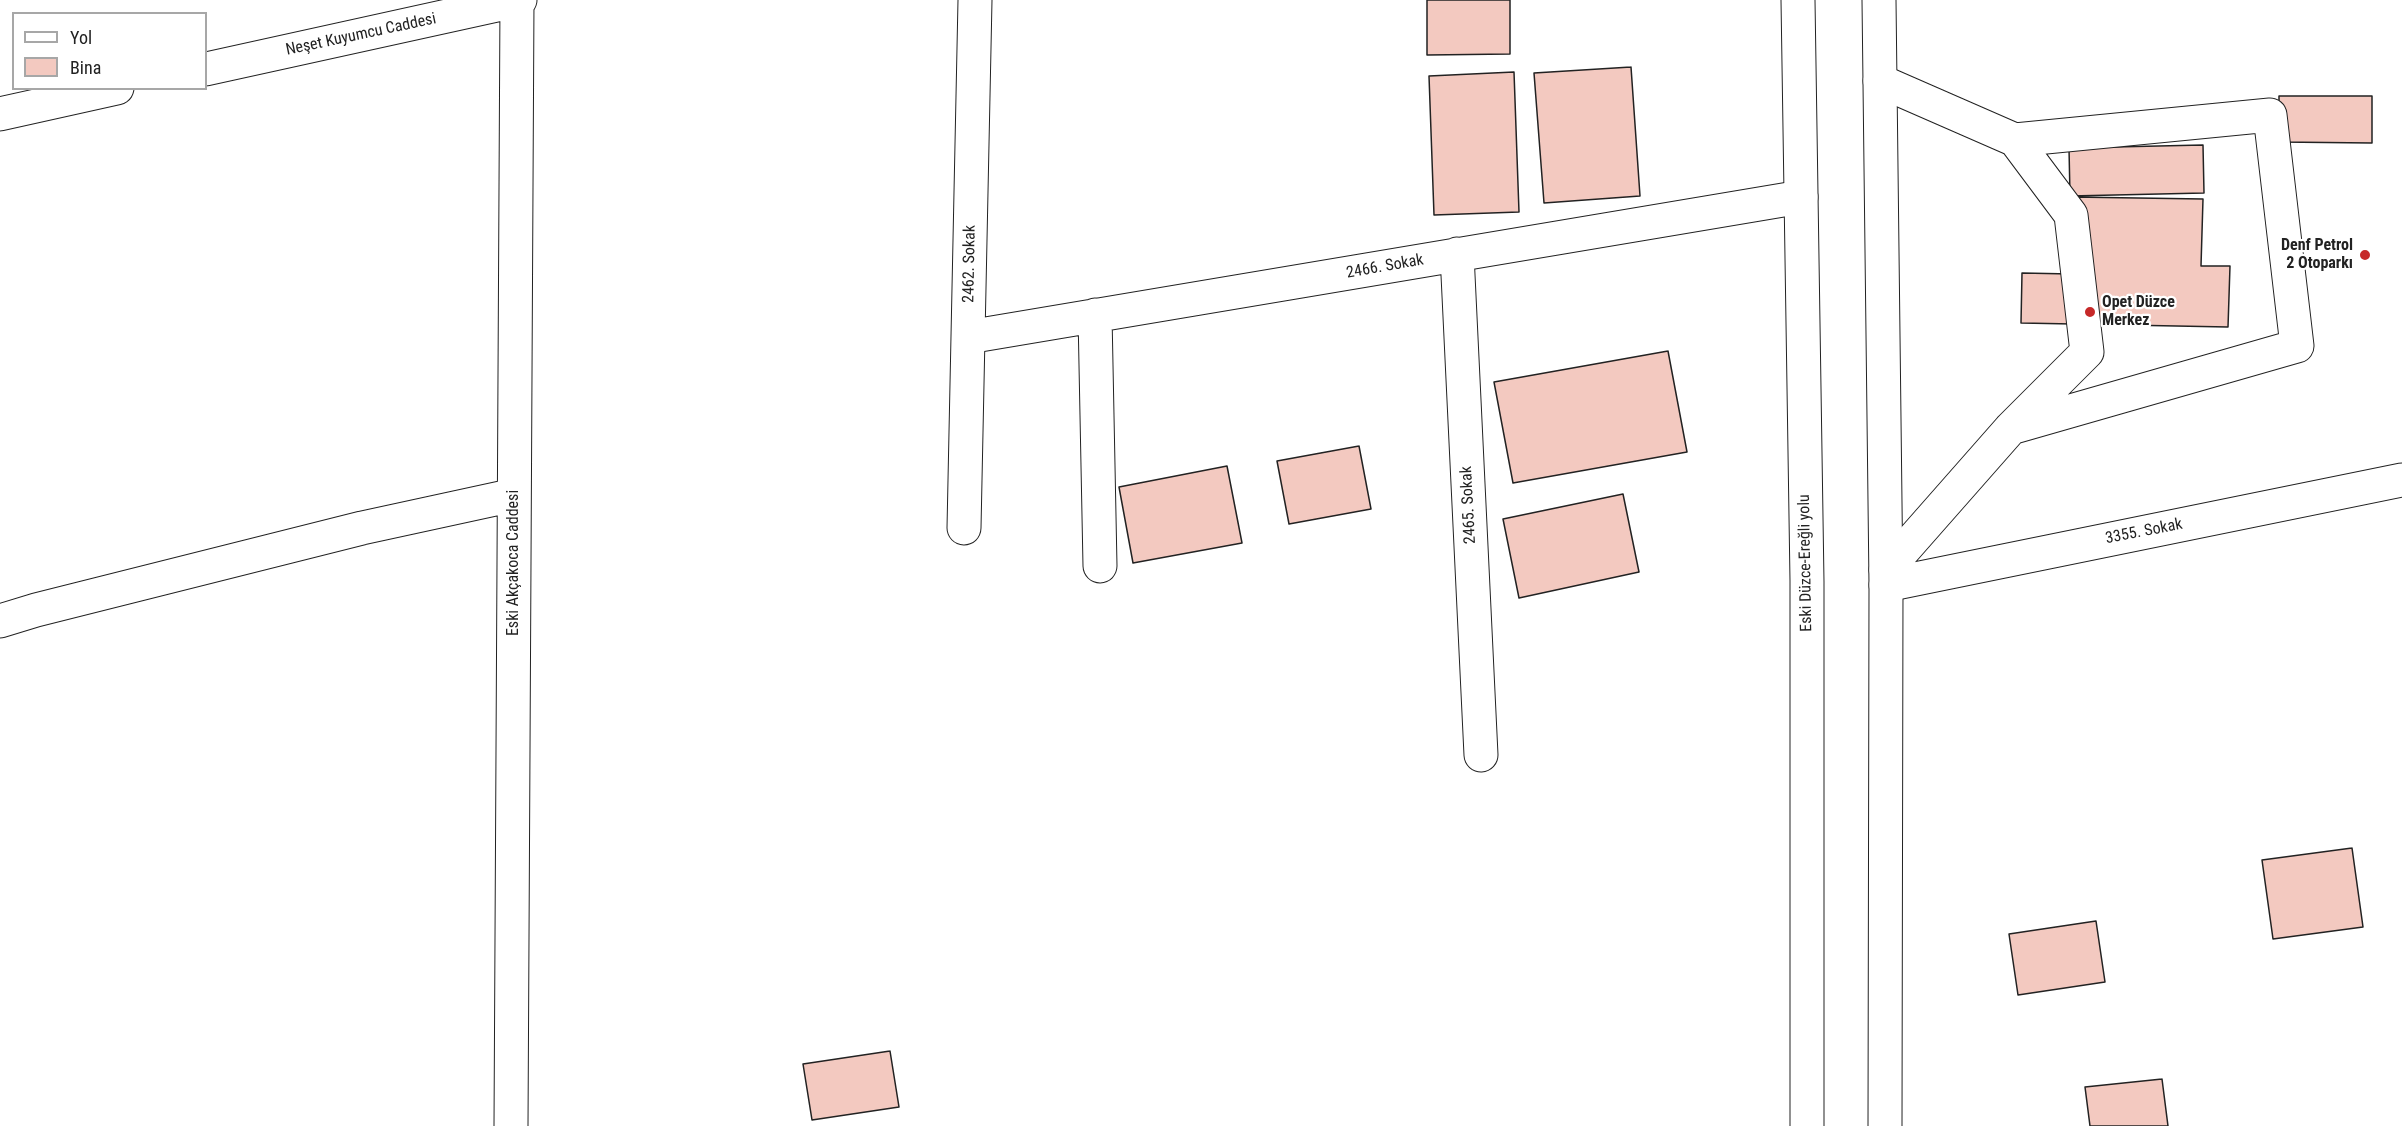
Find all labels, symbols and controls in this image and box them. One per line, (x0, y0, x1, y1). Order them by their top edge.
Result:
street label: Neşet Kuyumcu Caddesi (284, 10, 438, 60)
legend (12, 12, 207, 90)
text: Yol (70, 27, 92, 48)
text: Bina (70, 57, 101, 78)
street label: 2462. Sokak (960, 225, 980, 303)
place label: Denf Petrol 2 Otoparkı (2281, 236, 2353, 274)
marker: Denf Petrol 2 Otoparkı (2358, 248, 2372, 262)
street label: 2466. Sokak (1345, 251, 1425, 283)
place label: Opet Düzce Merkez (2102, 293, 2175, 331)
marker: Opet Düzce Merkez (2083, 305, 2097, 319)
street label: 2465. Sokak (1457, 466, 1481, 544)
street label: Eski Akçakoca Caddesi (504, 490, 524, 636)
street label: Eski Düzce-Ereğli yolu (1795, 494, 1817, 632)
street label: 3355. Sokak (2104, 515, 2184, 549)

